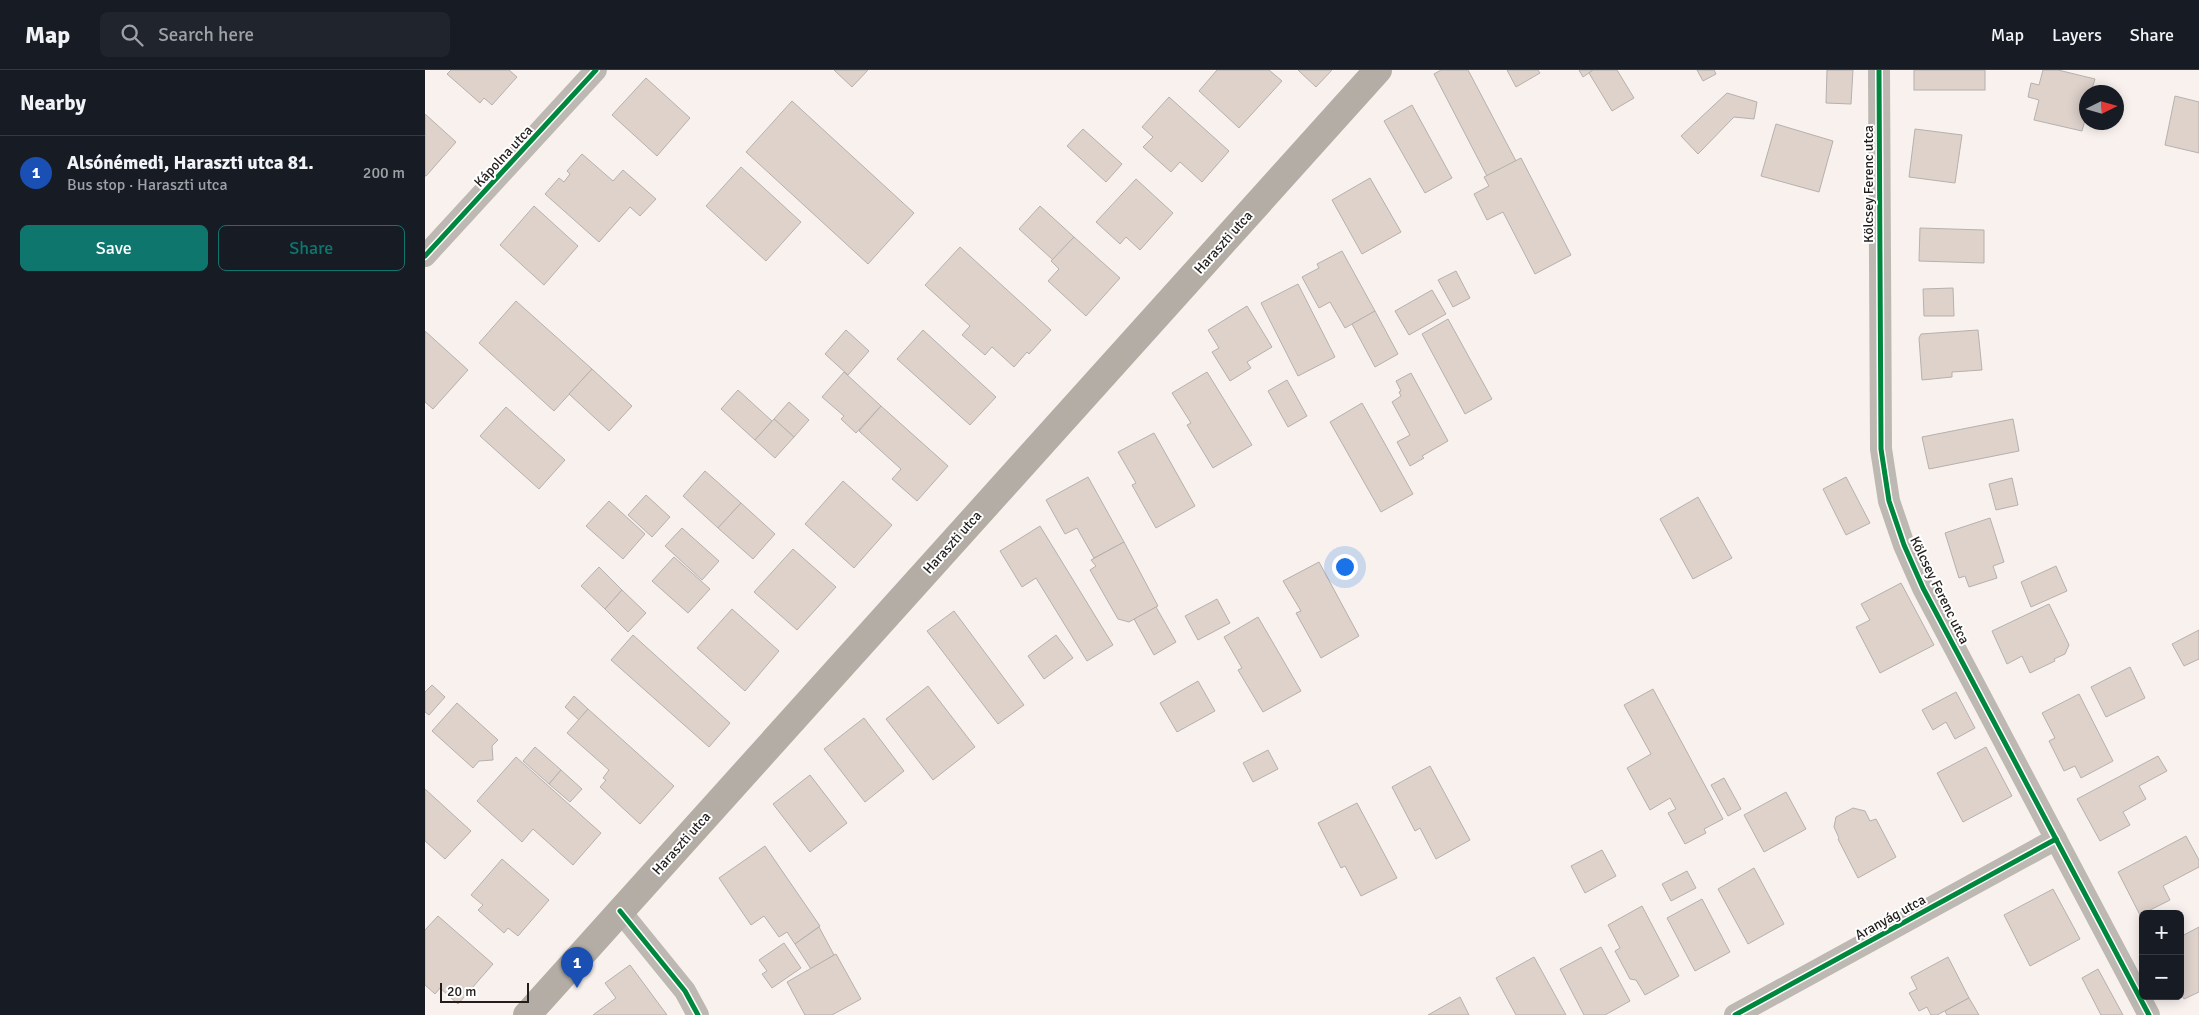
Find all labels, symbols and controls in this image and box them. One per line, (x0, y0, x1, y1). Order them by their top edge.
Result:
search box (100, 12, 450, 57)
text: Map (25, 20, 70, 50)
icon: search (118, 21, 146, 49)
text: Search here (158, 23, 254, 47)
text: Map (1991, 24, 2024, 46)
text: Layers (2052, 24, 2102, 46)
text: Share (2130, 24, 2174, 46)
north arrow (2079, 85, 2124, 130)
text: Nearby (20, 90, 86, 116)
street label: Kápolna utca (470, 122, 536, 191)
street label: Kölcsey Ferenc utca (1860, 125, 1877, 243)
text: Alsónémedi, Haraszti utca 81. (67, 151, 314, 175)
text: 1 (32, 163, 40, 183)
text: 200 m (363, 163, 405, 183)
text: Bus stop · Haraszti utca (67, 175, 228, 195)
street label: Haraszti utca (1191, 207, 1256, 277)
button: Save (20, 225, 208, 271)
button: Share (218, 225, 405, 271)
street label: Haraszti utca (920, 507, 985, 577)
street label: Kölcsey Ferenc utca (1906, 534, 1973, 647)
your location (1332, 554, 1358, 580)
street label: Haraszti utca (649, 808, 714, 878)
street label: Aranyág utca (1852, 891, 1929, 944)
map controls (2139, 910, 2184, 1000)
button: + (2139, 910, 2184, 955)
pin: 1 (561, 947, 593, 988)
button: − (2139, 955, 2184, 1000)
scale bar (440, 980, 529, 1003)
text: 20 m (447, 983, 476, 1000)

